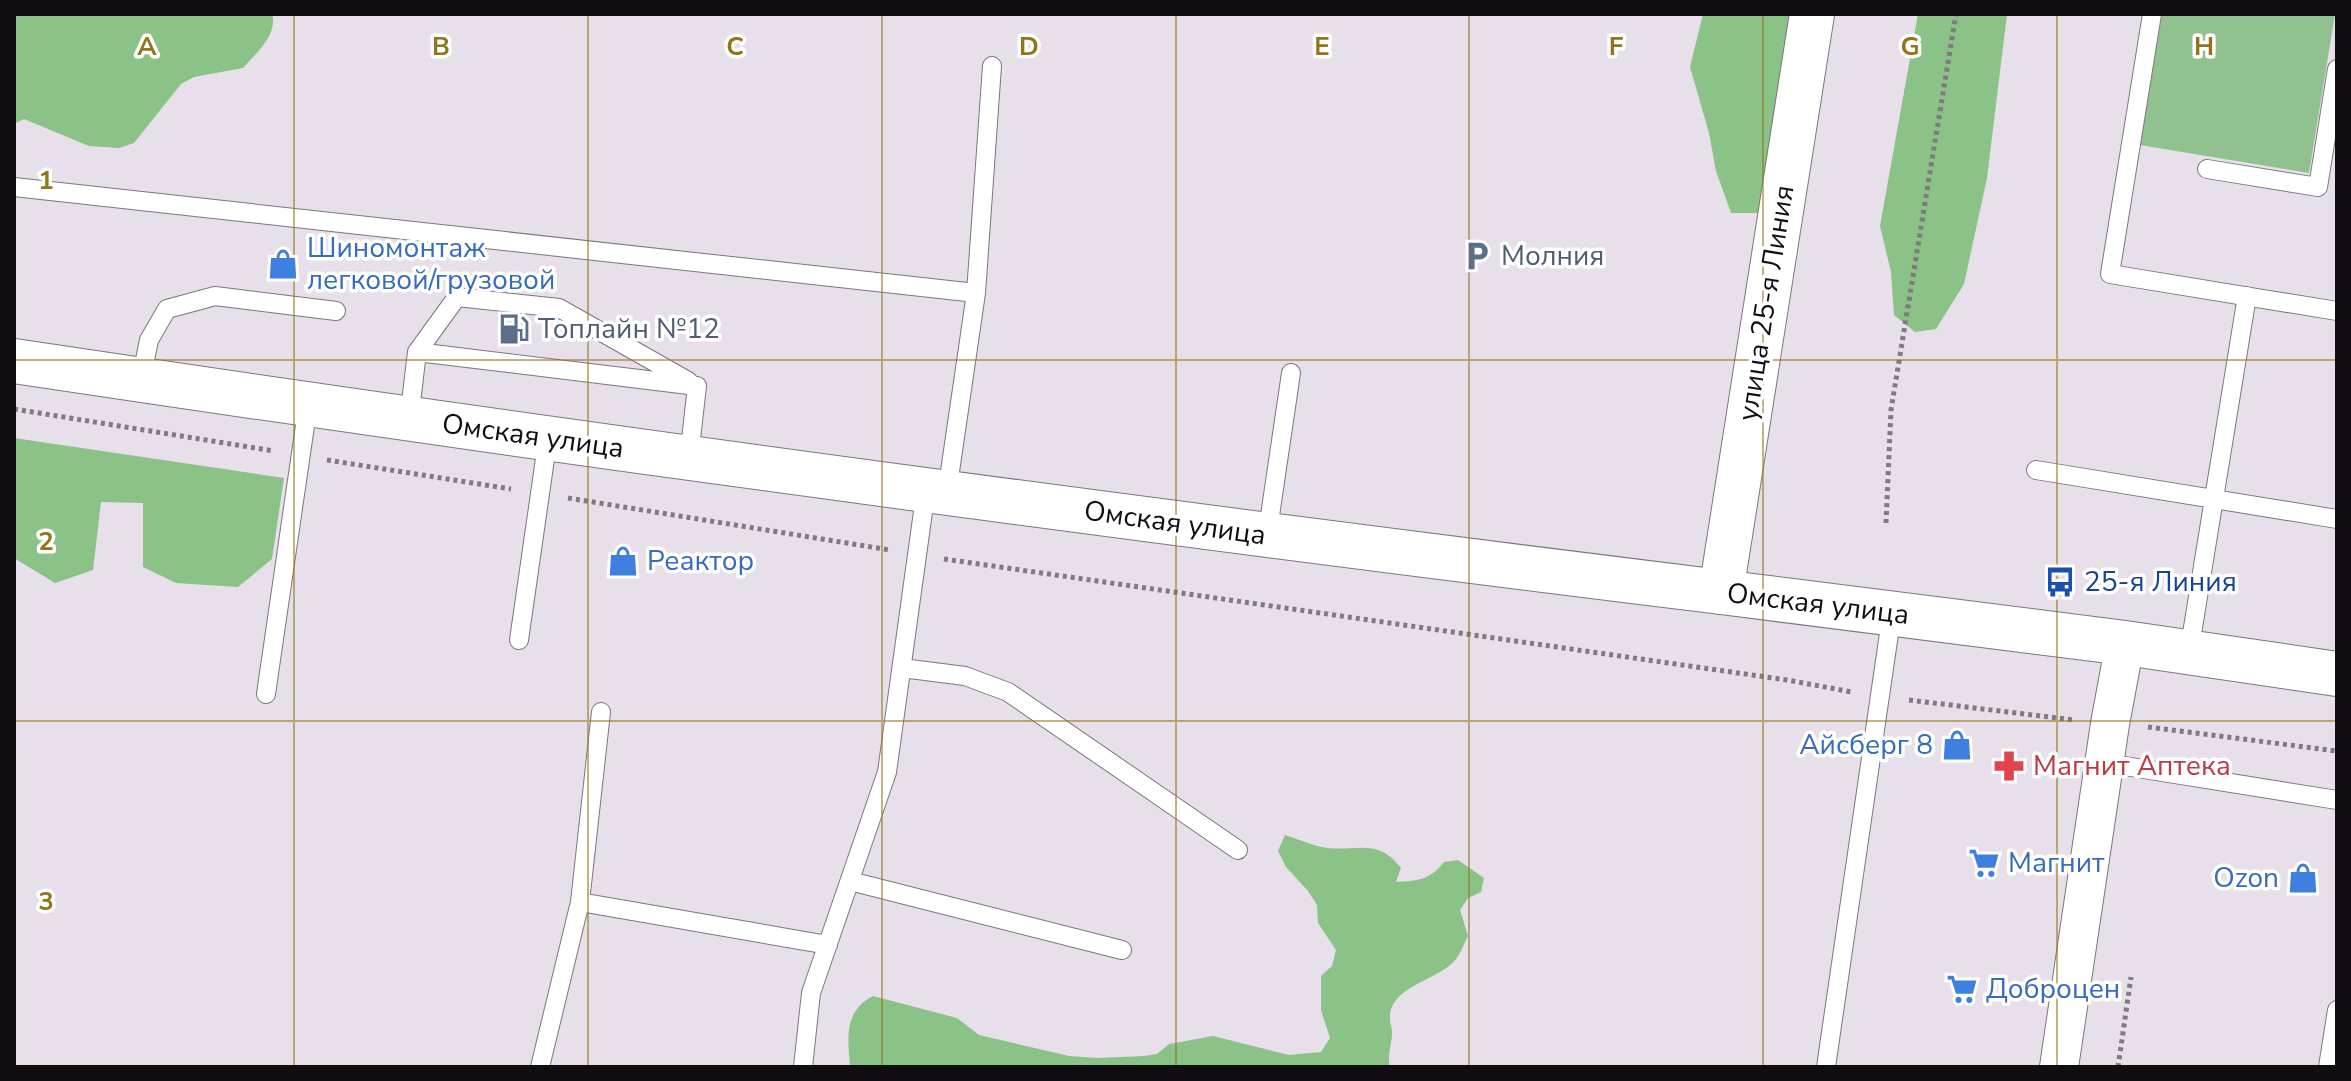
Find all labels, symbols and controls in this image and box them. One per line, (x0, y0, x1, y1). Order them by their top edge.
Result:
text: A (137, 29, 157, 64)
text: B (432, 29, 450, 64)
text: C (726, 29, 744, 64)
text: D (1019, 29, 1039, 64)
text: E (1314, 29, 1330, 64)
text: F (1609, 29, 1623, 64)
text: G (1900, 29, 1920, 64)
text: H (2194, 29, 2214, 64)
text: 1 (38, 163, 54, 198)
street label: улица 25-я Линия (1729, 182, 1803, 424)
place label: Шиномонтаж легковой/грузовой (307, 229, 555, 299)
place label: Молния (1501, 237, 1604, 275)
parking icon: Молния (1460, 239, 1494, 273)
shop icon: Шиномонтаж легковой/грузовой (266, 247, 300, 281)
place label: Топлайн №12 (538, 310, 720, 348)
fuel station icon: Топлайн №12 (497, 312, 531, 346)
street label: Омская улица (440, 404, 626, 468)
street label: Омская улица (1082, 491, 1268, 555)
text: 2 (38, 524, 54, 559)
place label: Реактор (647, 542, 754, 580)
shop icon: Реактор (606, 544, 640, 578)
place label: 25-я Линия (2084, 563, 2237, 601)
bus stop icon: 25-я Линия (2043, 565, 2077, 599)
street label: Омская улица (1725, 574, 1911, 634)
place label: Айсберг 8 (1799, 726, 1933, 764)
shop icon: Айсберг 8 (1940, 728, 1974, 762)
place label: Магнит Аптека (2033, 747, 2231, 785)
pharmacy icon: Магнит Аптека (1992, 749, 2026, 783)
place label: Магнит (2008, 844, 2105, 882)
supermarket icon: Магнит (1967, 846, 2001, 880)
place label: Ozon (2213, 859, 2279, 897)
shop icon: Ozon (2286, 861, 2320, 895)
text: 3 (38, 884, 54, 919)
place label: Доброцен (1986, 970, 2120, 1008)
supermarket icon: Доброцен (1945, 972, 1979, 1006)

